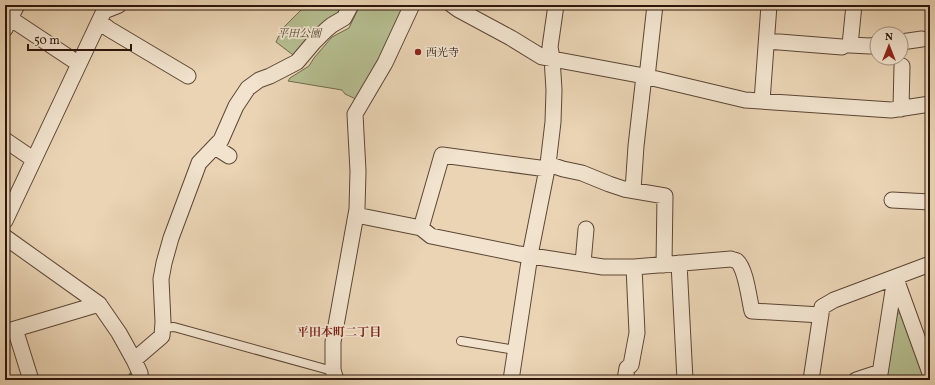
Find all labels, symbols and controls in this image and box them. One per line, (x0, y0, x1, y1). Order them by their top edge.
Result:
scale bar (28, 26, 131, 52)
north arrow (869, 26, 909, 66)
park label: 平田公園 (277, 27, 323, 42)
text: N (885, 30, 893, 45)
text: 50 m (34, 33, 60, 49)
place label: 西光寺 (426, 46, 459, 61)
marker: 西光寺 (413, 47, 423, 57)
district label: 平田本町二丁目 (297, 325, 381, 341)

